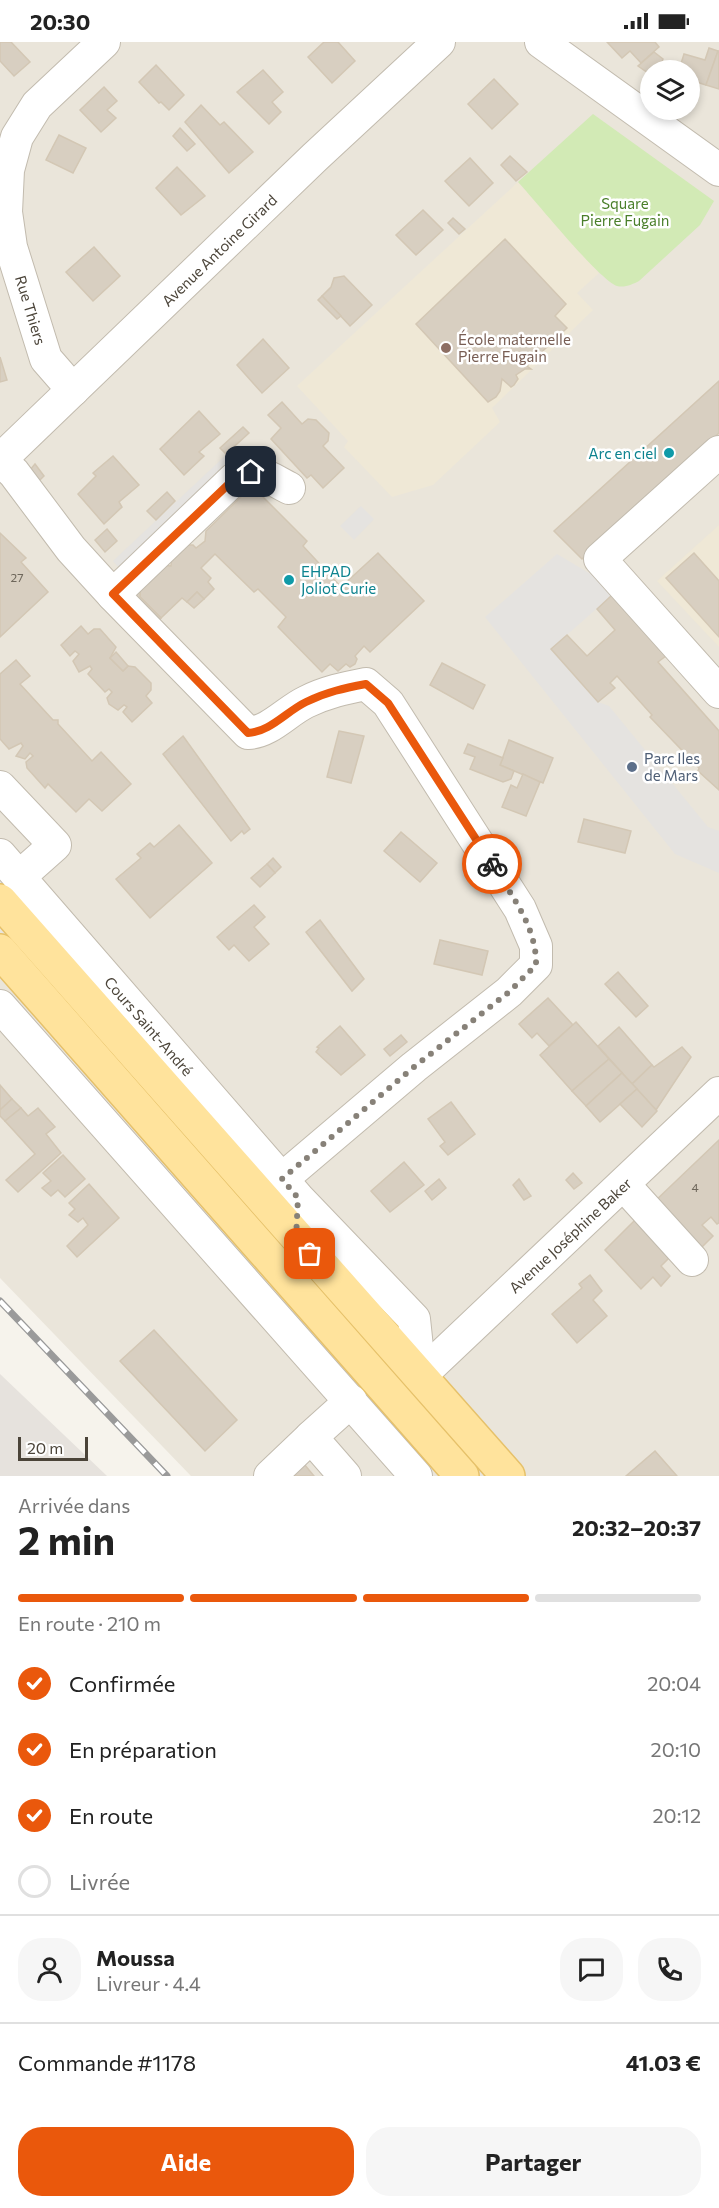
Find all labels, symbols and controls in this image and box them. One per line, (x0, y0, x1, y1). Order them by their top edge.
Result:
text: 20:30 (30, 8, 90, 35)
map controls (640, 60, 700, 120)
button: layers (640, 60, 700, 120)
street label: Avenue Antoine Girard (158, 190, 280, 310)
park label: Square Pierre Fugain (581, 194, 669, 229)
street label: Rue Thiers (12, 273, 50, 347)
place label: École maternelle Pierre Fugain (458, 329, 571, 365)
marker: École maternelle Pierre Fugain (439, 341, 453, 355)
place label: Arc en ciel (588, 444, 657, 462)
pin (225, 446, 276, 497)
marker: Arc en ciel (662, 446, 676, 460)
icon: home (234, 455, 267, 488)
place label: EHPAD Joliot Curie (301, 562, 376, 597)
house number: 27 (11, 570, 23, 584)
marker: EHPAD Joliot Curie (282, 573, 296, 587)
place label: Parc Iles de Mars (644, 749, 700, 784)
marker: Parc Iles de Mars (625, 760, 639, 774)
courier (462, 834, 522, 894)
icon: bike (476, 848, 509, 881)
street label: Cours Saint-André (101, 973, 197, 1079)
street label: Avenue Joséphine Baker (505, 1174, 635, 1296)
house number: 4 (691, 1180, 699, 1194)
pin (284, 1228, 335, 1279)
icon: bag (293, 1237, 326, 1270)
scale bar (18, 1434, 88, 1462)
text: 20 m (27, 1438, 63, 1457)
text: Arrivée dans (18, 1493, 130, 1517)
text: 20:32–20:37 (572, 1514, 701, 1541)
text: 2 min (18, 1515, 115, 1563)
text: En route · 210 m (18, 1611, 161, 1635)
icon: check (18, 1667, 51, 1700)
text: Confirmée (69, 1670, 175, 1697)
text: 20:04 (647, 1671, 701, 1695)
icon: check (18, 1733, 51, 1766)
text: En préparation (69, 1736, 217, 1763)
text: 20:10 (651, 1737, 701, 1761)
icon: check (18, 1799, 51, 1832)
text: En route (69, 1802, 153, 1829)
text: 20:12 (653, 1803, 701, 1827)
text: Livrée (69, 1868, 130, 1895)
button: person (18, 1938, 81, 2001)
button: chat (560, 1938, 623, 2001)
button: phone (638, 1938, 701, 2001)
text: Moussa (96, 1944, 175, 1971)
text: Livreur · 4.4 (96, 1971, 201, 1995)
text: Commande #1178 (18, 2049, 196, 2076)
text: 41.03 € (626, 2049, 701, 2076)
button: Aide (18, 2127, 354, 2196)
button: Partager (366, 2127, 701, 2196)

